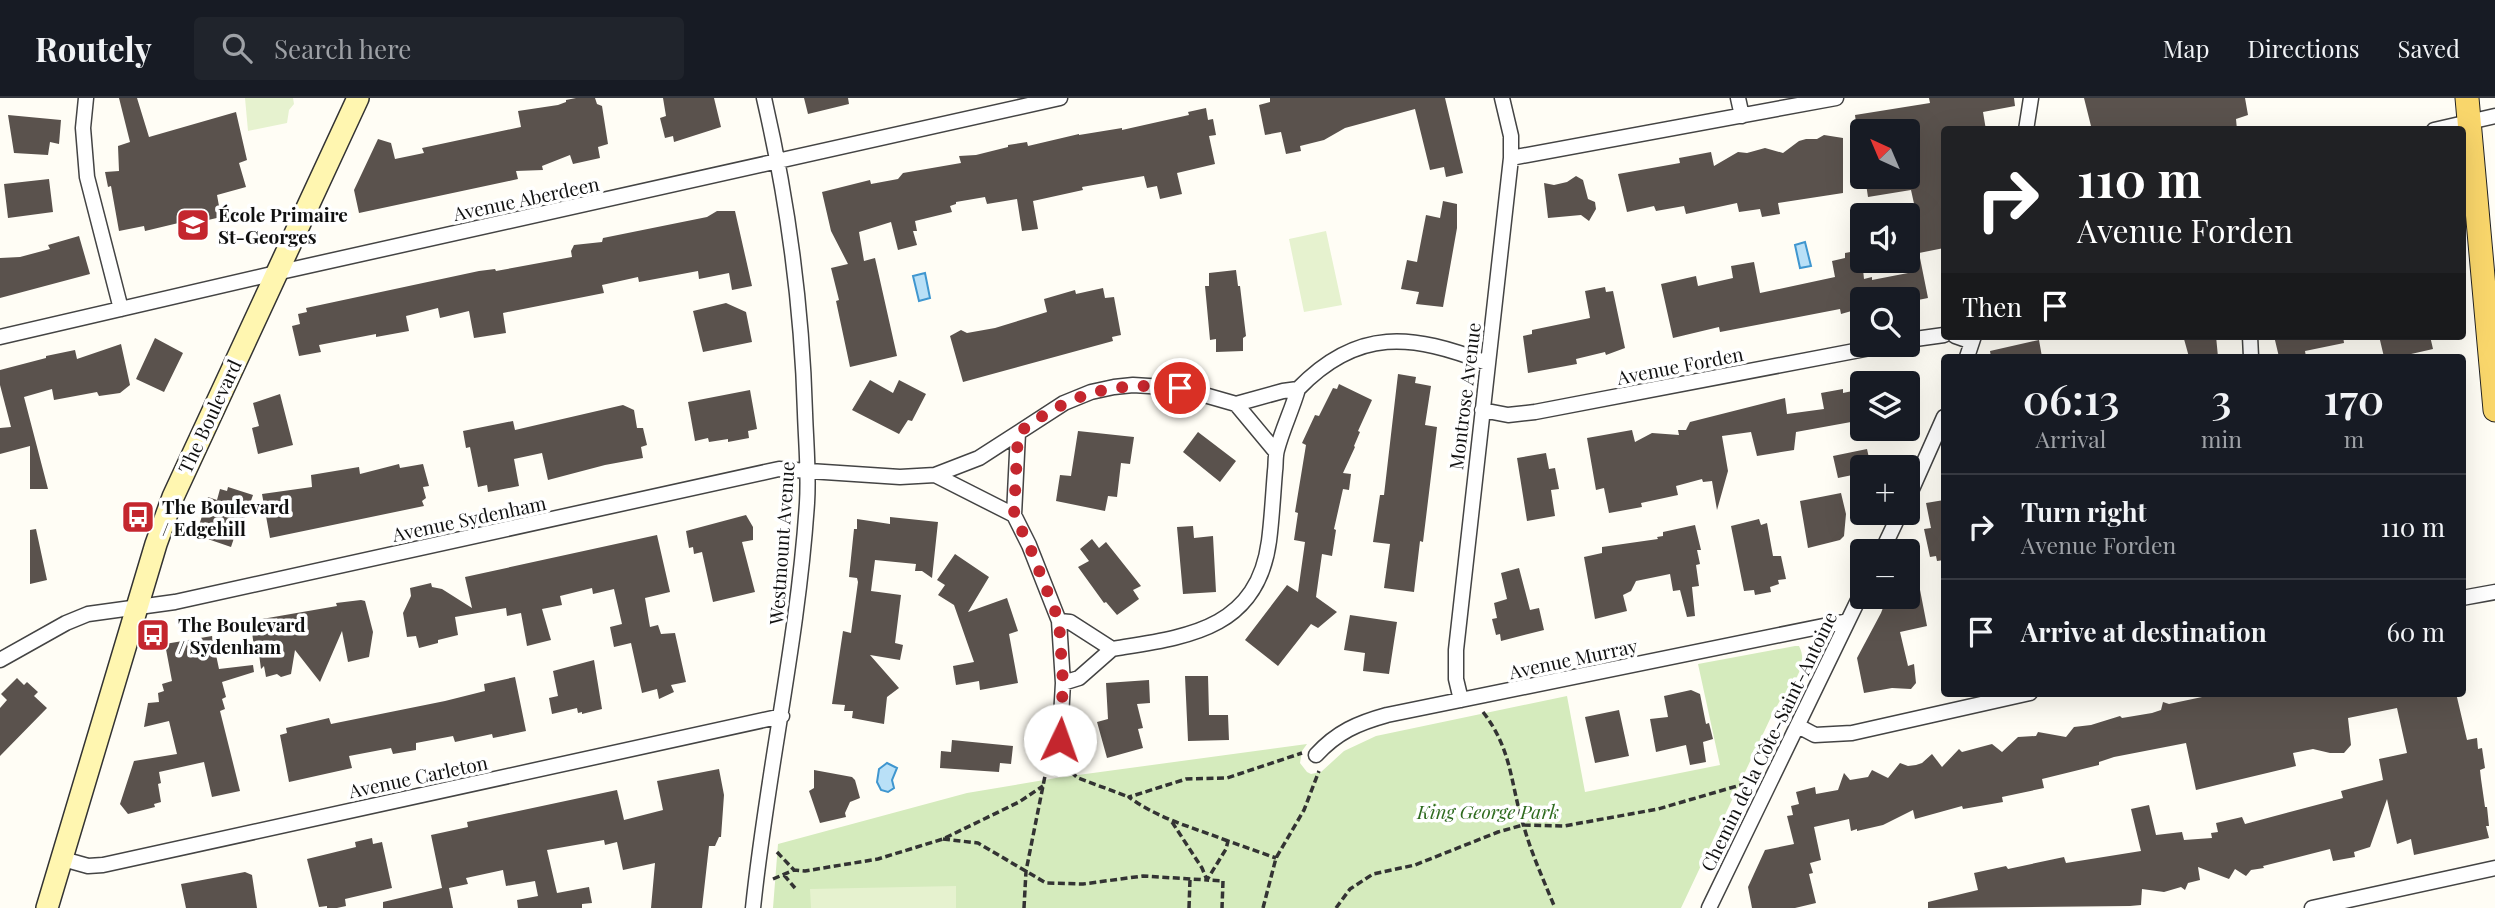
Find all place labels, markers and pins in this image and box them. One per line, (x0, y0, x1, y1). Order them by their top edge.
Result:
place label: École Primaire St-Georges (218, 201, 348, 249)
school or university icon: École Primaire St-Georges (174, 206, 212, 244)
pin (1150, 358, 1210, 418)
place label: The Boulevard / Edgehill (162, 493, 290, 541)
bus stop icon: The Boulevard / Edgehill (119, 498, 157, 536)
place label: The Boulevard / Sydenham (178, 611, 306, 659)
bus stop icon: The Boulevard / Sydenham (134, 616, 172, 654)

